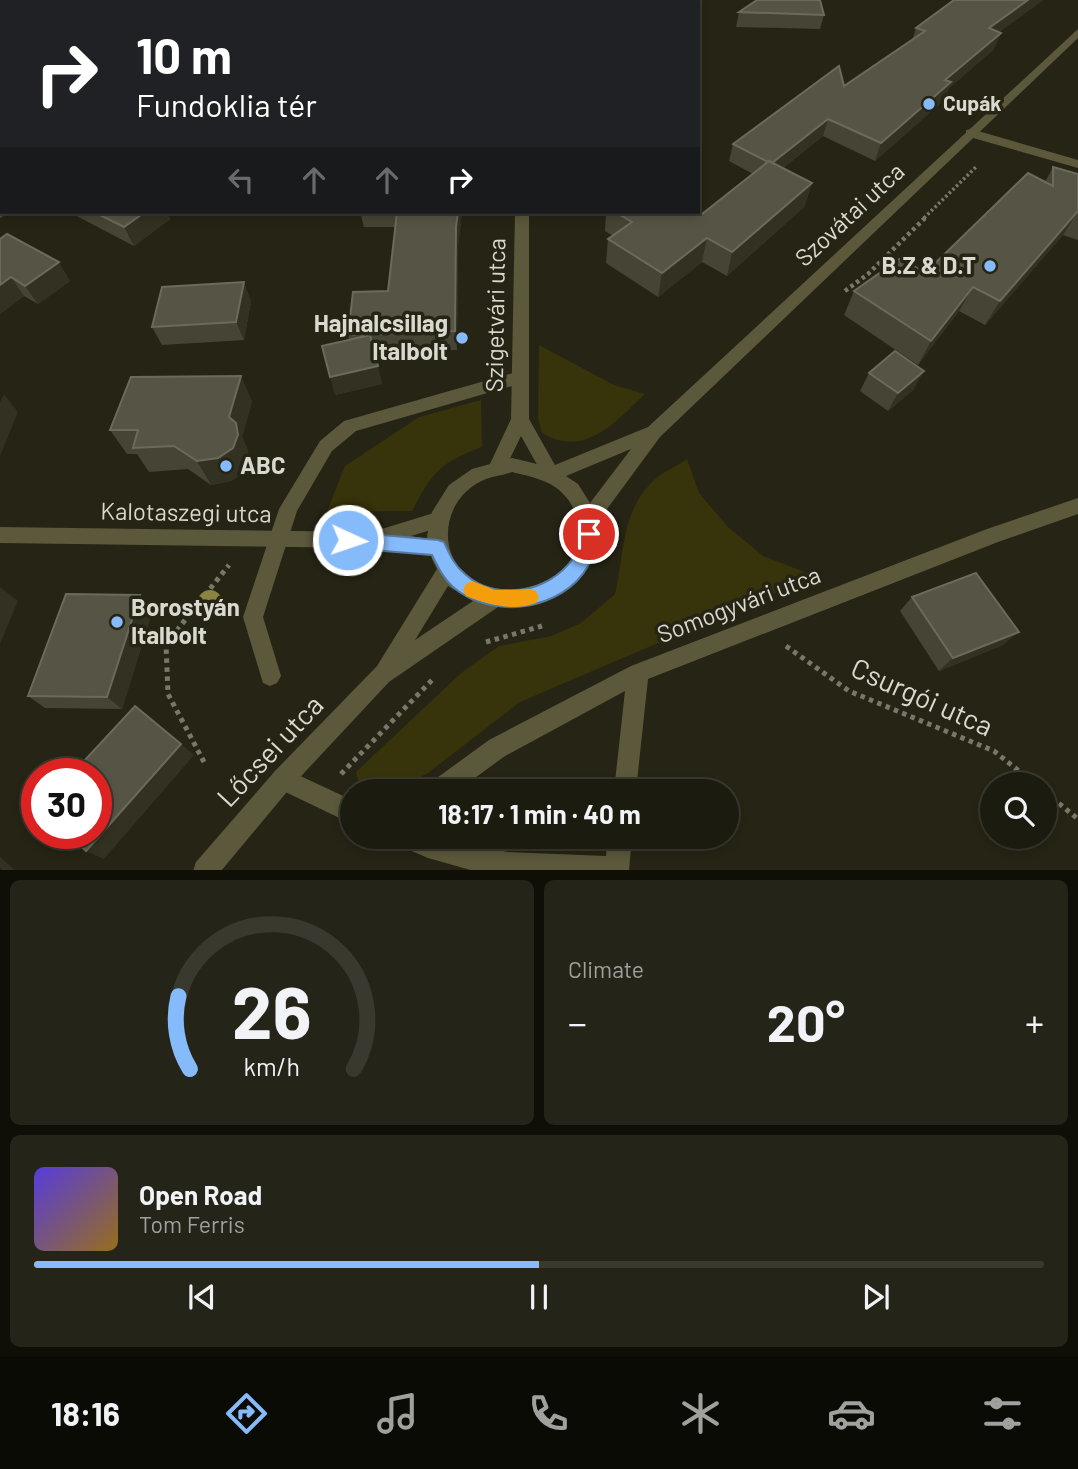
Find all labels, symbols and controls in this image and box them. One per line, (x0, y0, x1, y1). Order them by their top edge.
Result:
text: 10 m (136, 25, 232, 84)
icon: right (21, 28, 112, 119)
text: Fundoklia tér (136, 85, 317, 123)
place label: Cupák (943, 90, 1001, 115)
marker: Cupák (921, 96, 937, 112)
street label: Szovátai utca (788, 156, 910, 272)
icon: left (222, 161, 260, 199)
icon: ahead (295, 161, 333, 199)
icon: ahead (368, 161, 406, 199)
icon: right (441, 161, 479, 199)
street label: Szigetvári utca (479, 238, 510, 392)
place label: B.Z & D.T (881, 250, 976, 279)
marker: B.Z & D.T (982, 258, 998, 274)
place label: Hajnalcsillag Italbolt (314, 308, 448, 365)
marker: Hajnalcsillag Italbolt (454, 330, 470, 346)
place label: ABC (240, 450, 286, 479)
marker: ABC (218, 458, 234, 474)
street label: Kalotaszegi utca (100, 496, 272, 527)
position arrow (311, 503, 385, 577)
pin (559, 504, 619, 564)
icon: arrive (570, 515, 608, 553)
street label: Somogyvári utca (653, 559, 824, 648)
place label: Borostyán Italbolt (131, 592, 240, 649)
marker: Borostyán Italbolt (109, 614, 125, 630)
street label: Csurgói utca (846, 650, 999, 742)
street label: Lőcsei utca (209, 687, 330, 813)
speed limit sign: 30 (21, 758, 112, 849)
map controls (980, 772, 1057, 849)
button: search (980, 772, 1057, 849)
text: 18:17 · 1 min · 40 m (438, 798, 641, 829)
text: Climate (568, 955, 644, 983)
text: 26 (232, 966, 312, 1054)
text: 20° (767, 990, 845, 1052)
text: − (568, 999, 587, 1045)
text: + (1025, 999, 1044, 1045)
text: km/h (244, 1050, 300, 1080)
text: Open Road (139, 1179, 262, 1210)
text: Tom Ferris (139, 1210, 245, 1238)
icon: previous (183, 1278, 221, 1316)
icon: pause (520, 1278, 558, 1316)
icon: next (857, 1278, 895, 1316)
icon: directions (222, 1389, 271, 1438)
icon: music (373, 1389, 422, 1438)
icon: phone (524, 1389, 573, 1438)
icon: climate (676, 1389, 725, 1438)
icon: car (827, 1389, 876, 1438)
icon: filters (978, 1389, 1027, 1438)
text: 18:16 (51, 1394, 120, 1432)

